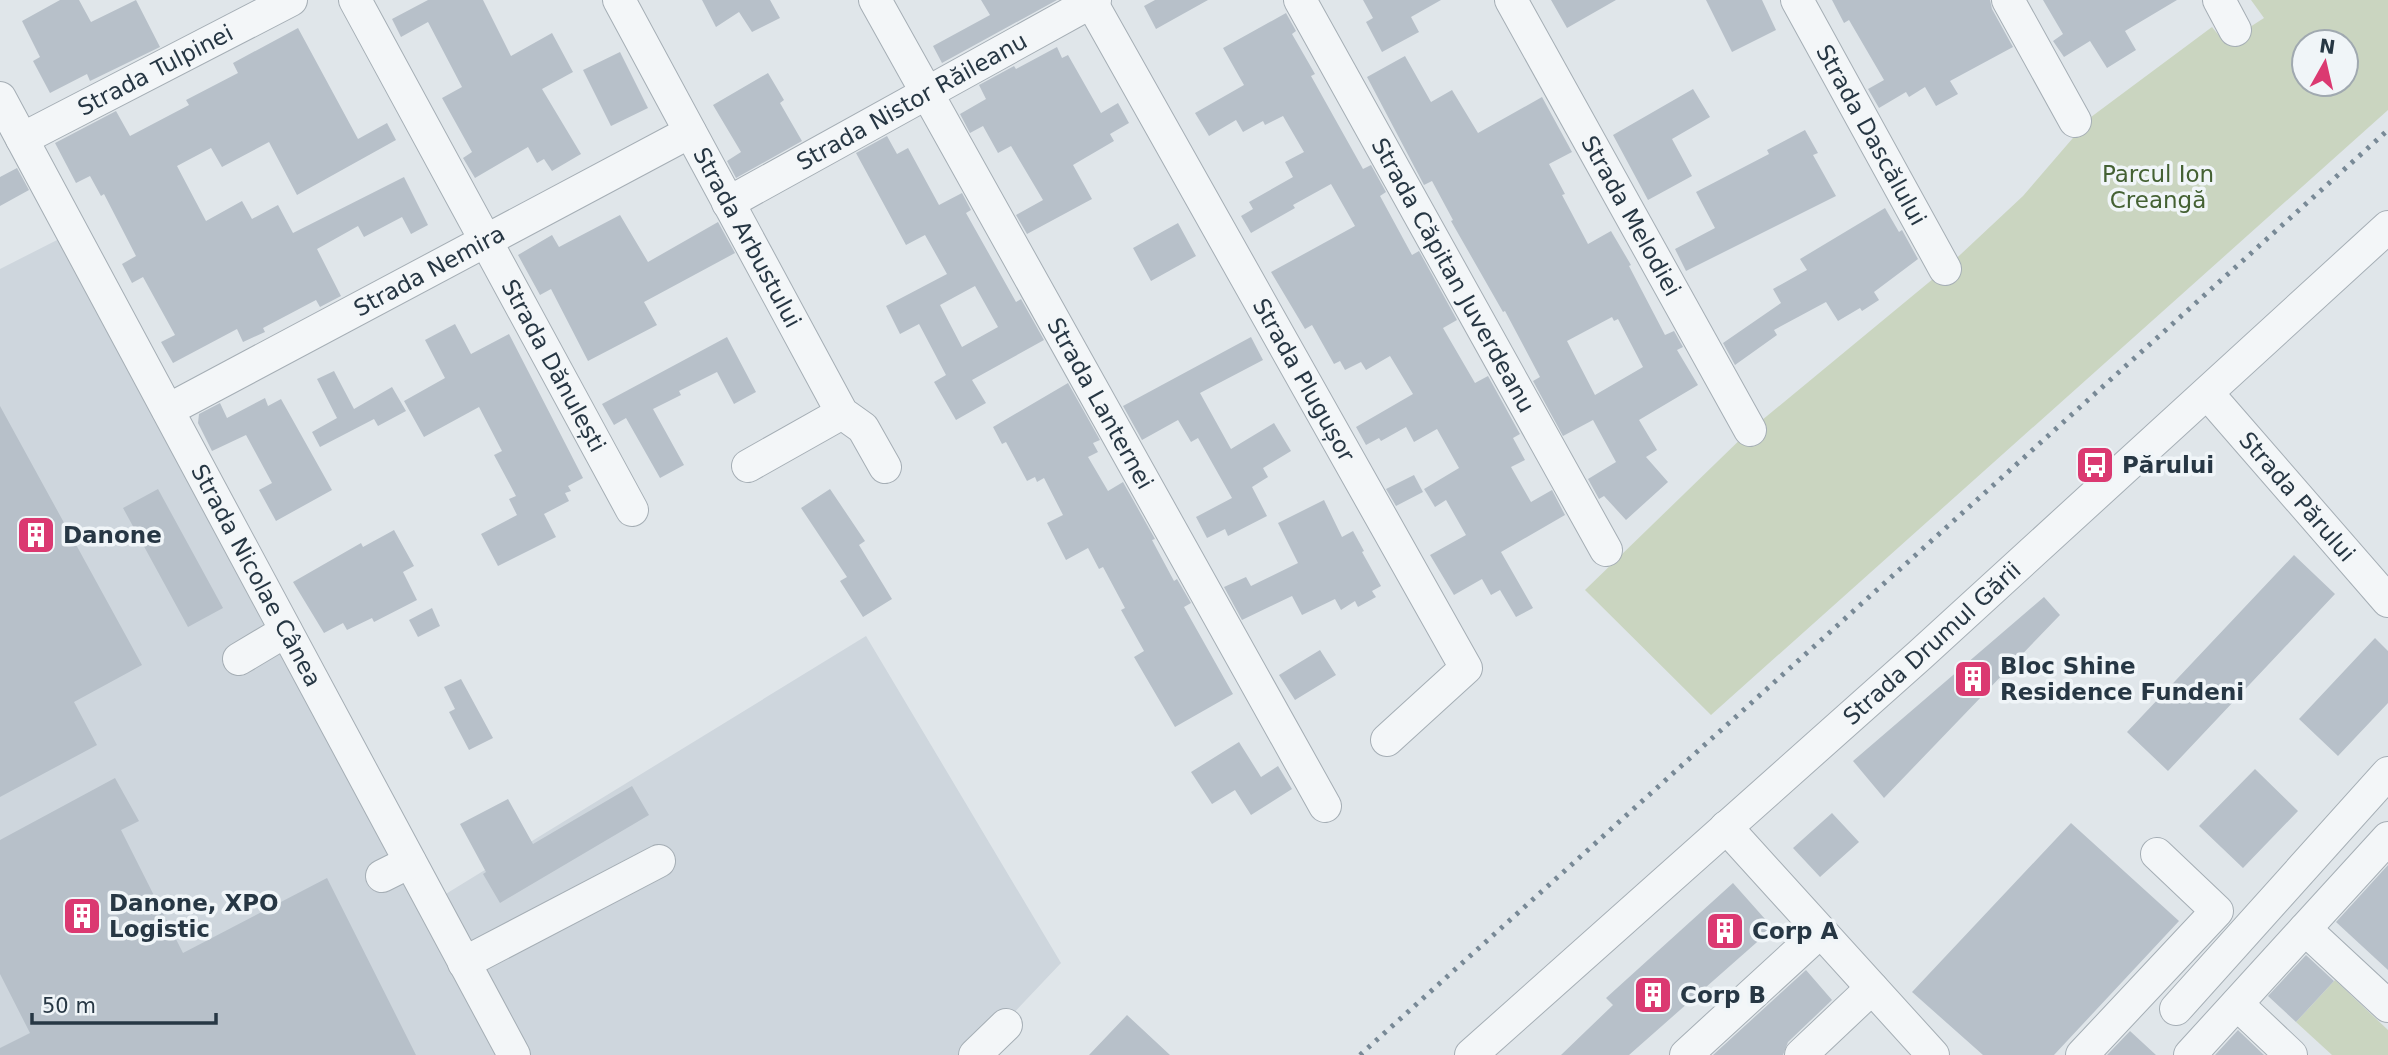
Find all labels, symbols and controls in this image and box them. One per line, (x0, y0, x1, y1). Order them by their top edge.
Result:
street label: Strada Tulpinei (73, 19, 237, 121)
street label: Strada Nistor Răileanu (792, 27, 1031, 175)
north arrow (2290, 28, 2360, 98)
text: N (2318, 34, 2337, 58)
street label: Strada Dascălului (1811, 40, 1931, 230)
street label: Strada Melodiei (1576, 131, 1686, 301)
street label: Strada Căpitan Juverdeanu (1367, 134, 1540, 417)
street label: Strada Arbustului (688, 143, 806, 332)
park label: Parcul Ion Creangă (2102, 161, 2214, 213)
street label: Strada Nemira (349, 220, 509, 322)
street label: Strada Dănulești (496, 275, 611, 456)
street label: Strada Plugușor (1248, 294, 1360, 466)
street label: Strada Lanternei (1042, 313, 1158, 494)
street label: Strada Părului (2234, 427, 2360, 567)
bus stop icon: Părului (2074, 444, 2116, 486)
place label: Părului (2122, 452, 2214, 478)
street label: Strada Nicolae Cânea (186, 460, 327, 691)
building icon: Danone (15, 514, 57, 556)
place label: Danone (63, 522, 162, 548)
street label: Strada Drumul Gării (1838, 557, 2026, 730)
place label: Bloc Shine Residence Fundeni (2000, 653, 2244, 705)
building icon: Bloc Shine Residence Fundeni (1952, 658, 1994, 700)
place label: Danone, XPO Logistic (109, 890, 279, 942)
building icon: Danone, XPO Logistic (61, 895, 103, 937)
building icon: Corp A (1704, 910, 1746, 952)
place label: Corp A (1752, 918, 1838, 944)
building icon: Corp B (1632, 974, 1674, 1016)
scale bar (32, 982, 215, 1026)
place label: Corp B (1680, 982, 1766, 1008)
text: 50 m (42, 994, 96, 1018)

